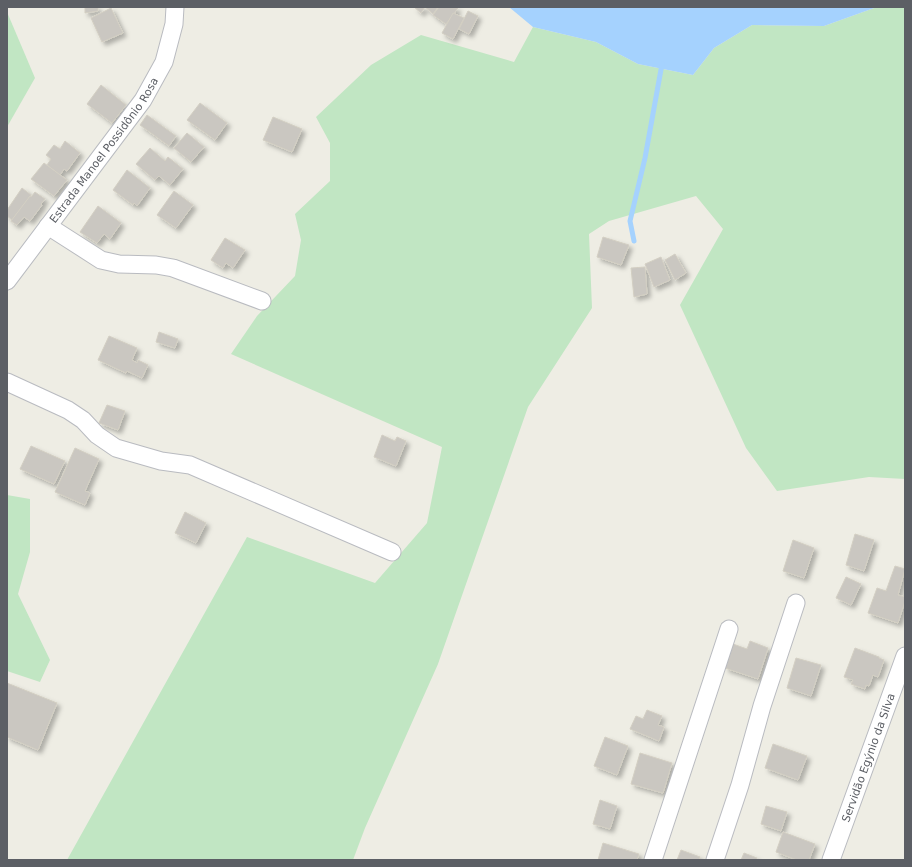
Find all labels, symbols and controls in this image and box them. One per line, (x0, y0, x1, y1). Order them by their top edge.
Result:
street label: Estrada Manoel Possidônio Rosa (47, 75, 161, 226)
street label: Servidão Egýnio da Silva (839, 691, 898, 824)

